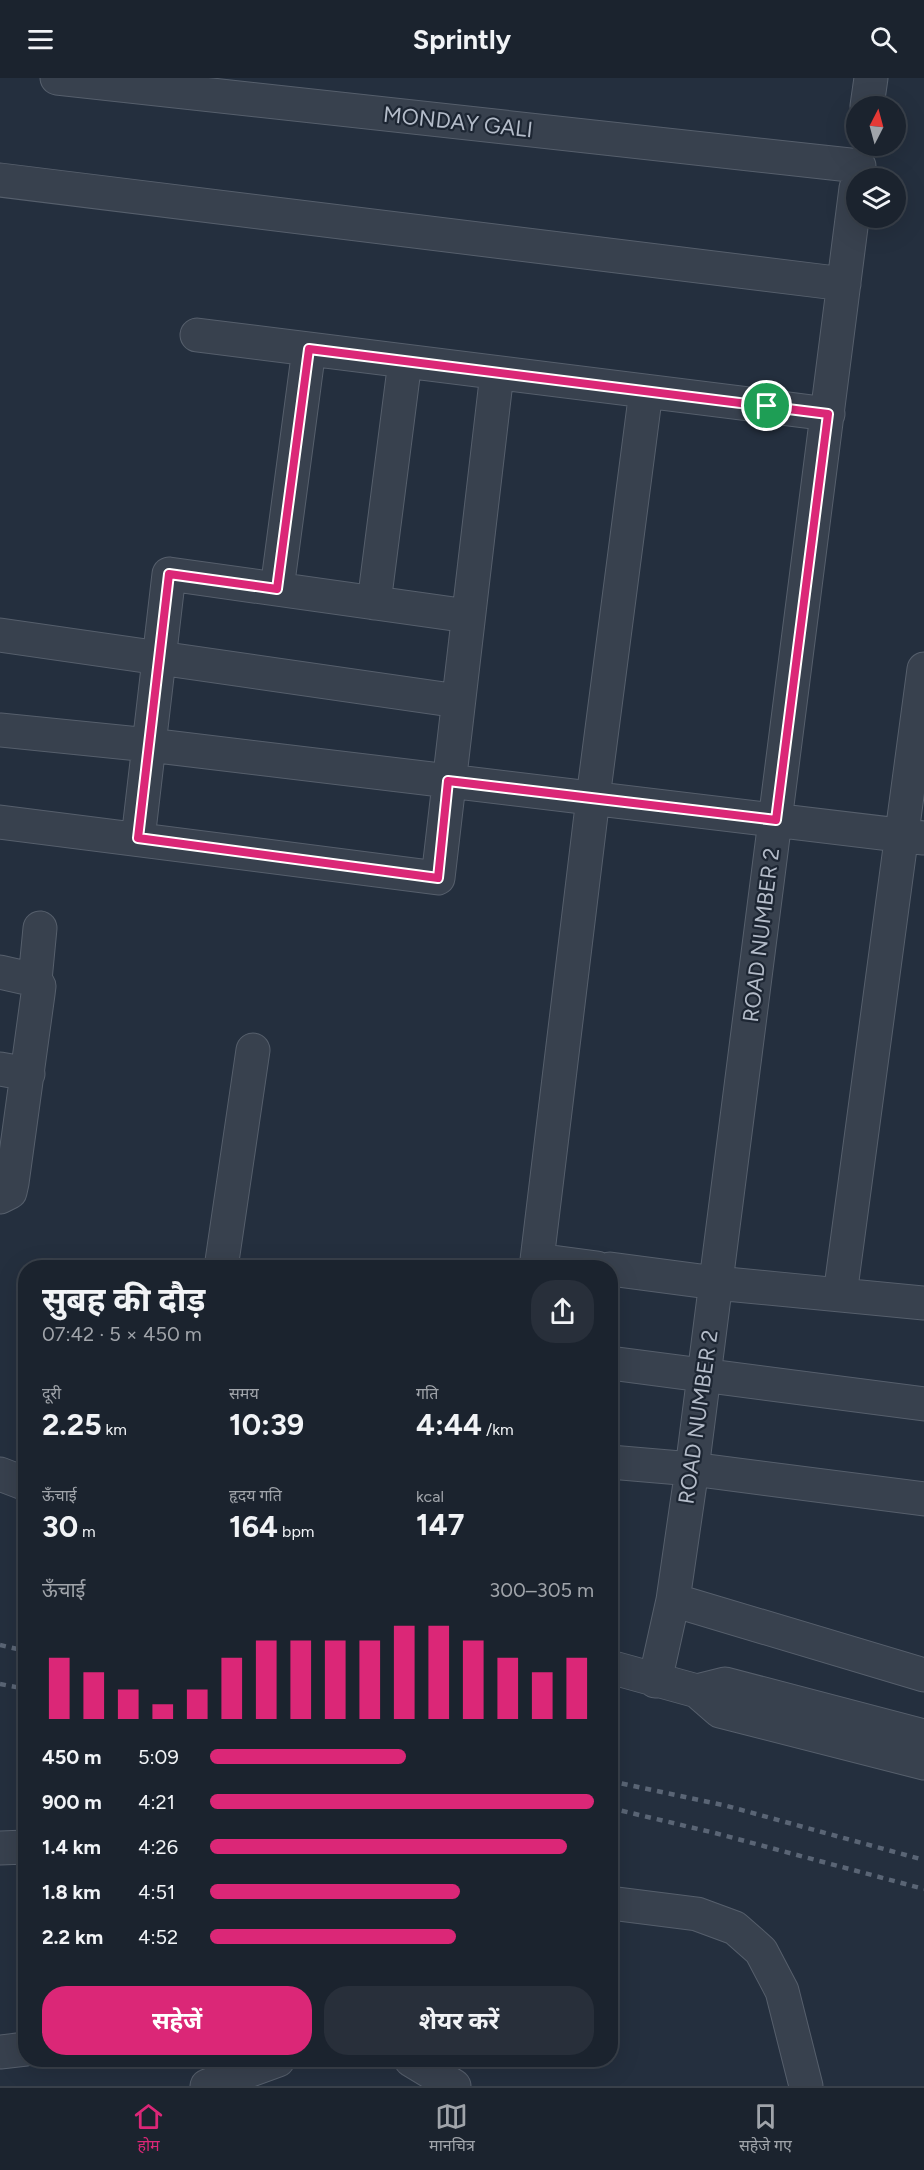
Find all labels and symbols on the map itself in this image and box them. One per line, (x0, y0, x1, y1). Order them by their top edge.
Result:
north arrow (846, 96, 906, 156)
street label: MONDAY GALI (382, 101, 534, 143)
pin (741, 380, 792, 431)
street label: ROAD NUMBER 2 (737, 846, 785, 1024)
street label: ROAD NUMBER 2 (672, 1328, 724, 1506)

